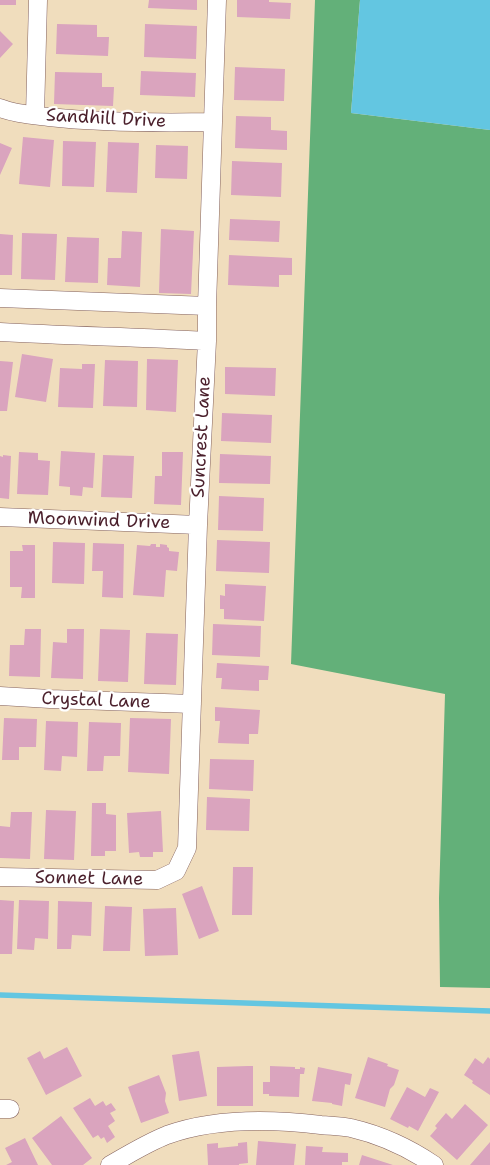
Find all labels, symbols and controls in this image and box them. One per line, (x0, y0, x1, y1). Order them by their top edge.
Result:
street label: Sandhill Drive (45, 105, 167, 133)
street label: Suncrest Lane (188, 376, 216, 498)
street label: Moonwind Drive (27, 508, 171, 534)
street label: Crystal Lane (41, 688, 151, 714)
street label: Sonnet Lane (35, 867, 143, 891)

